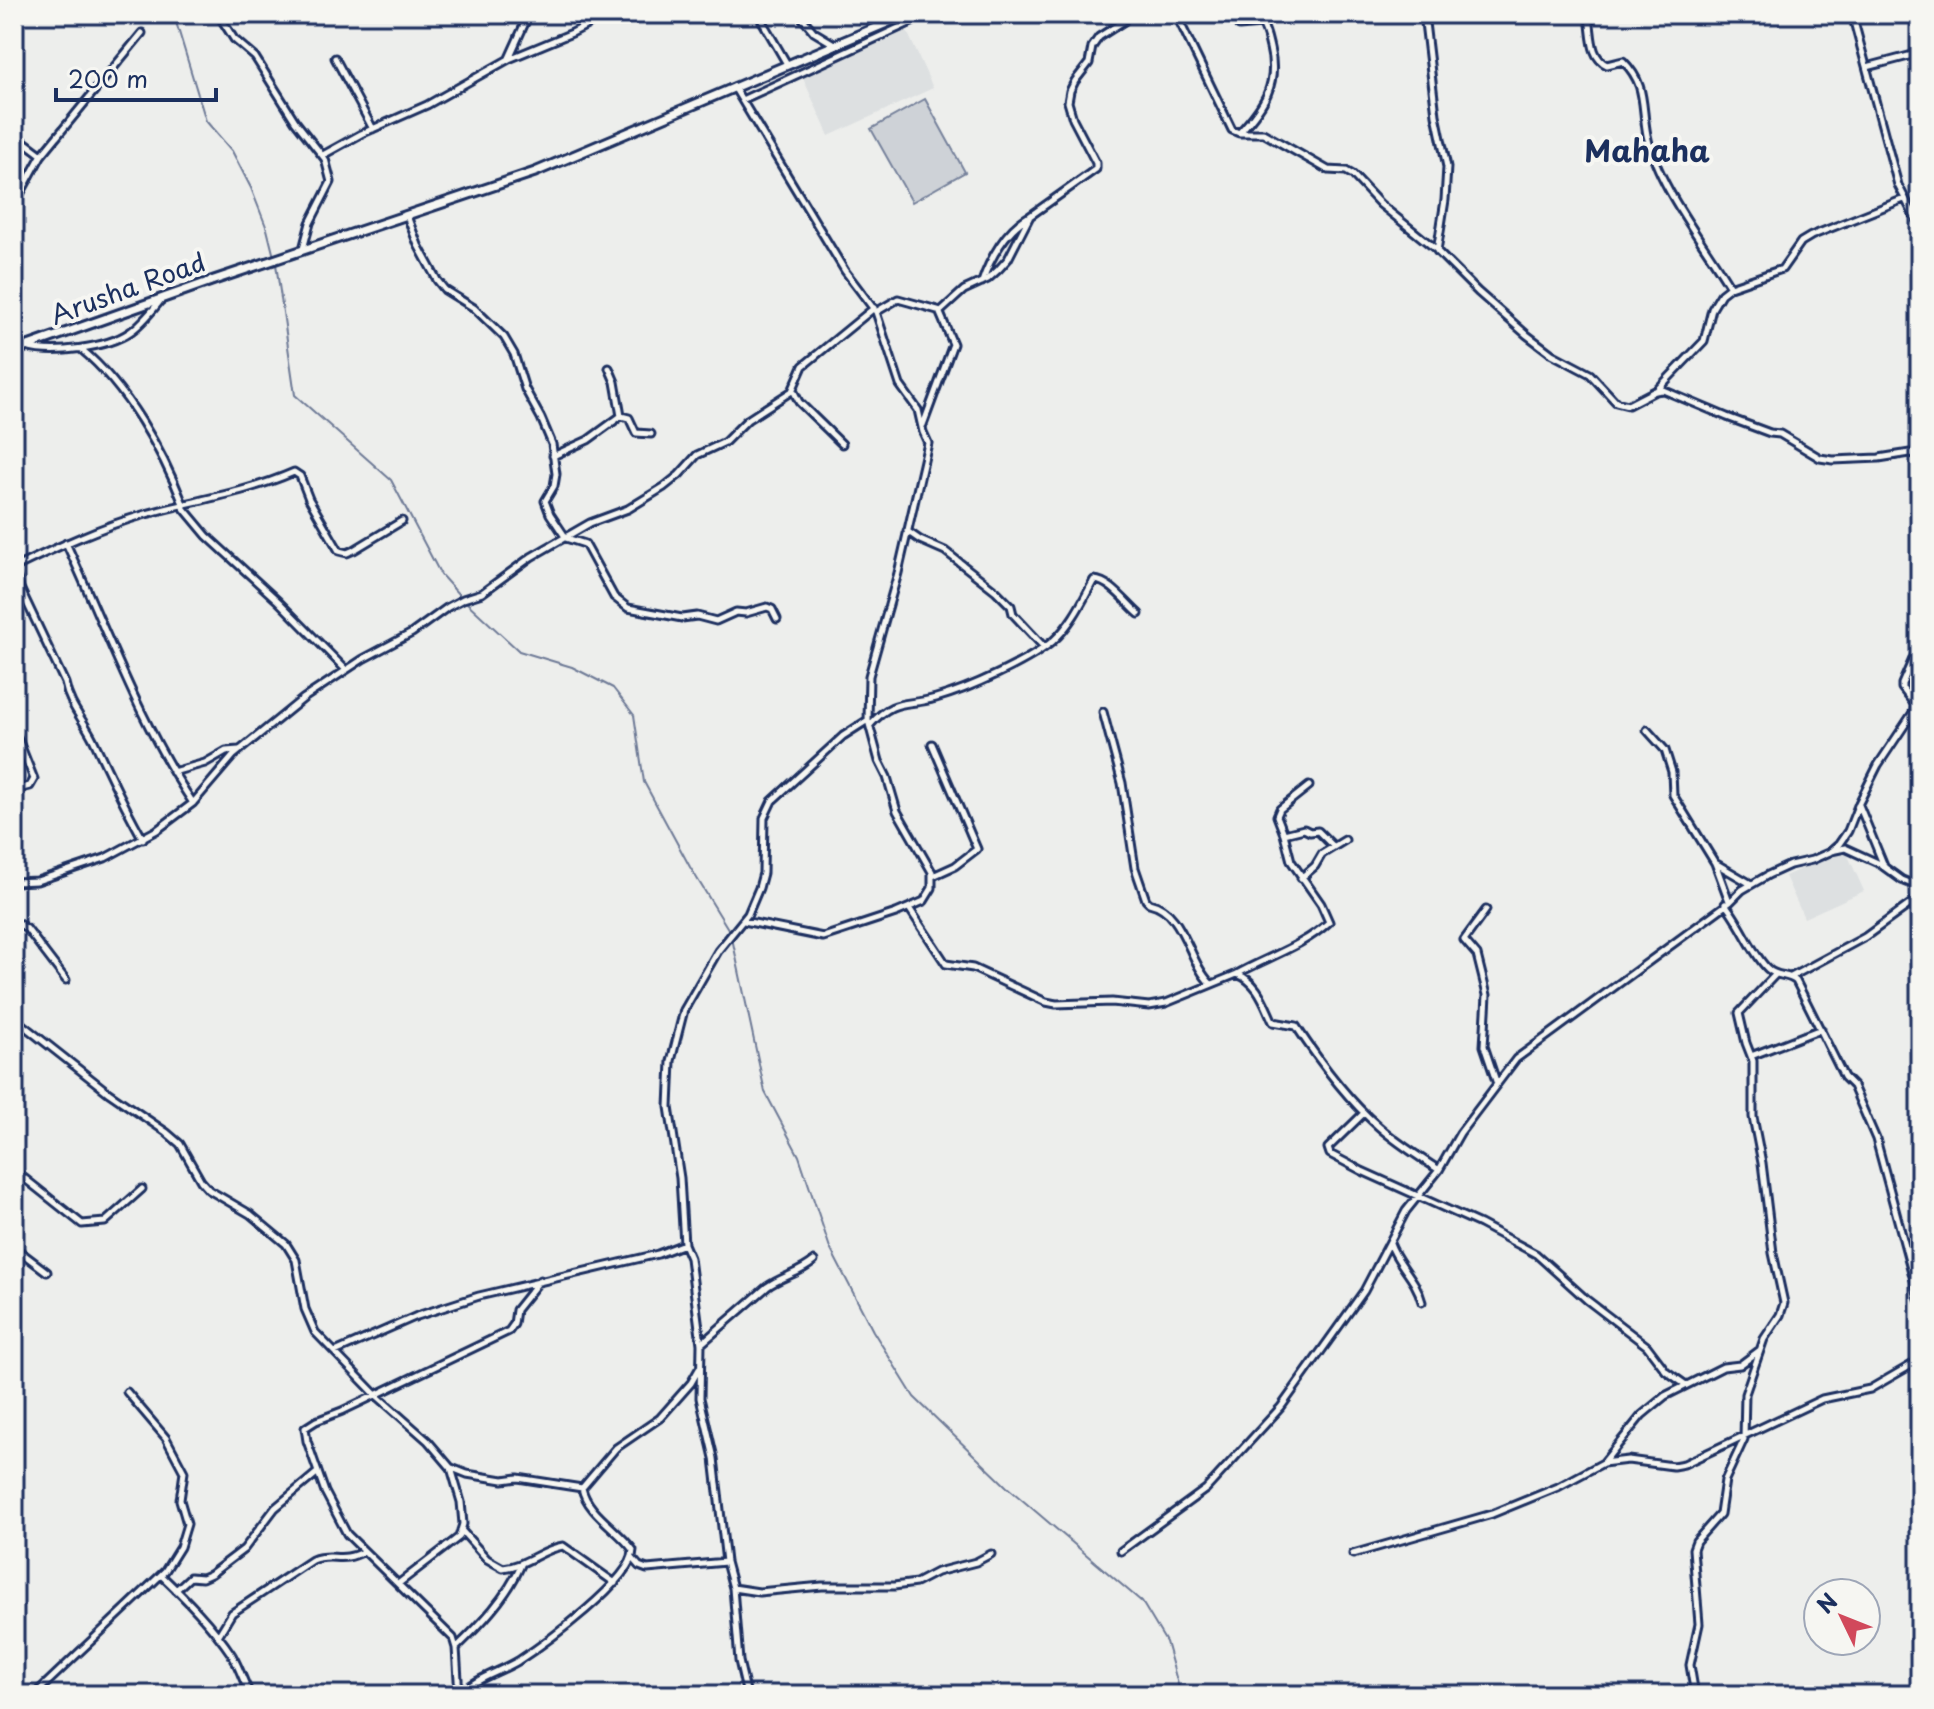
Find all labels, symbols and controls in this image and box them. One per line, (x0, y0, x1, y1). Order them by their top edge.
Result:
scale bar (56, 52, 216, 102)
text: 200 m (68, 60, 148, 96)
district label: Mahaha (1584, 127, 1710, 172)
street label: Arusha Road (44, 241, 211, 334)
north arrow (1802, 1577, 1882, 1657)
text: N (1808, 1585, 1844, 1620)

